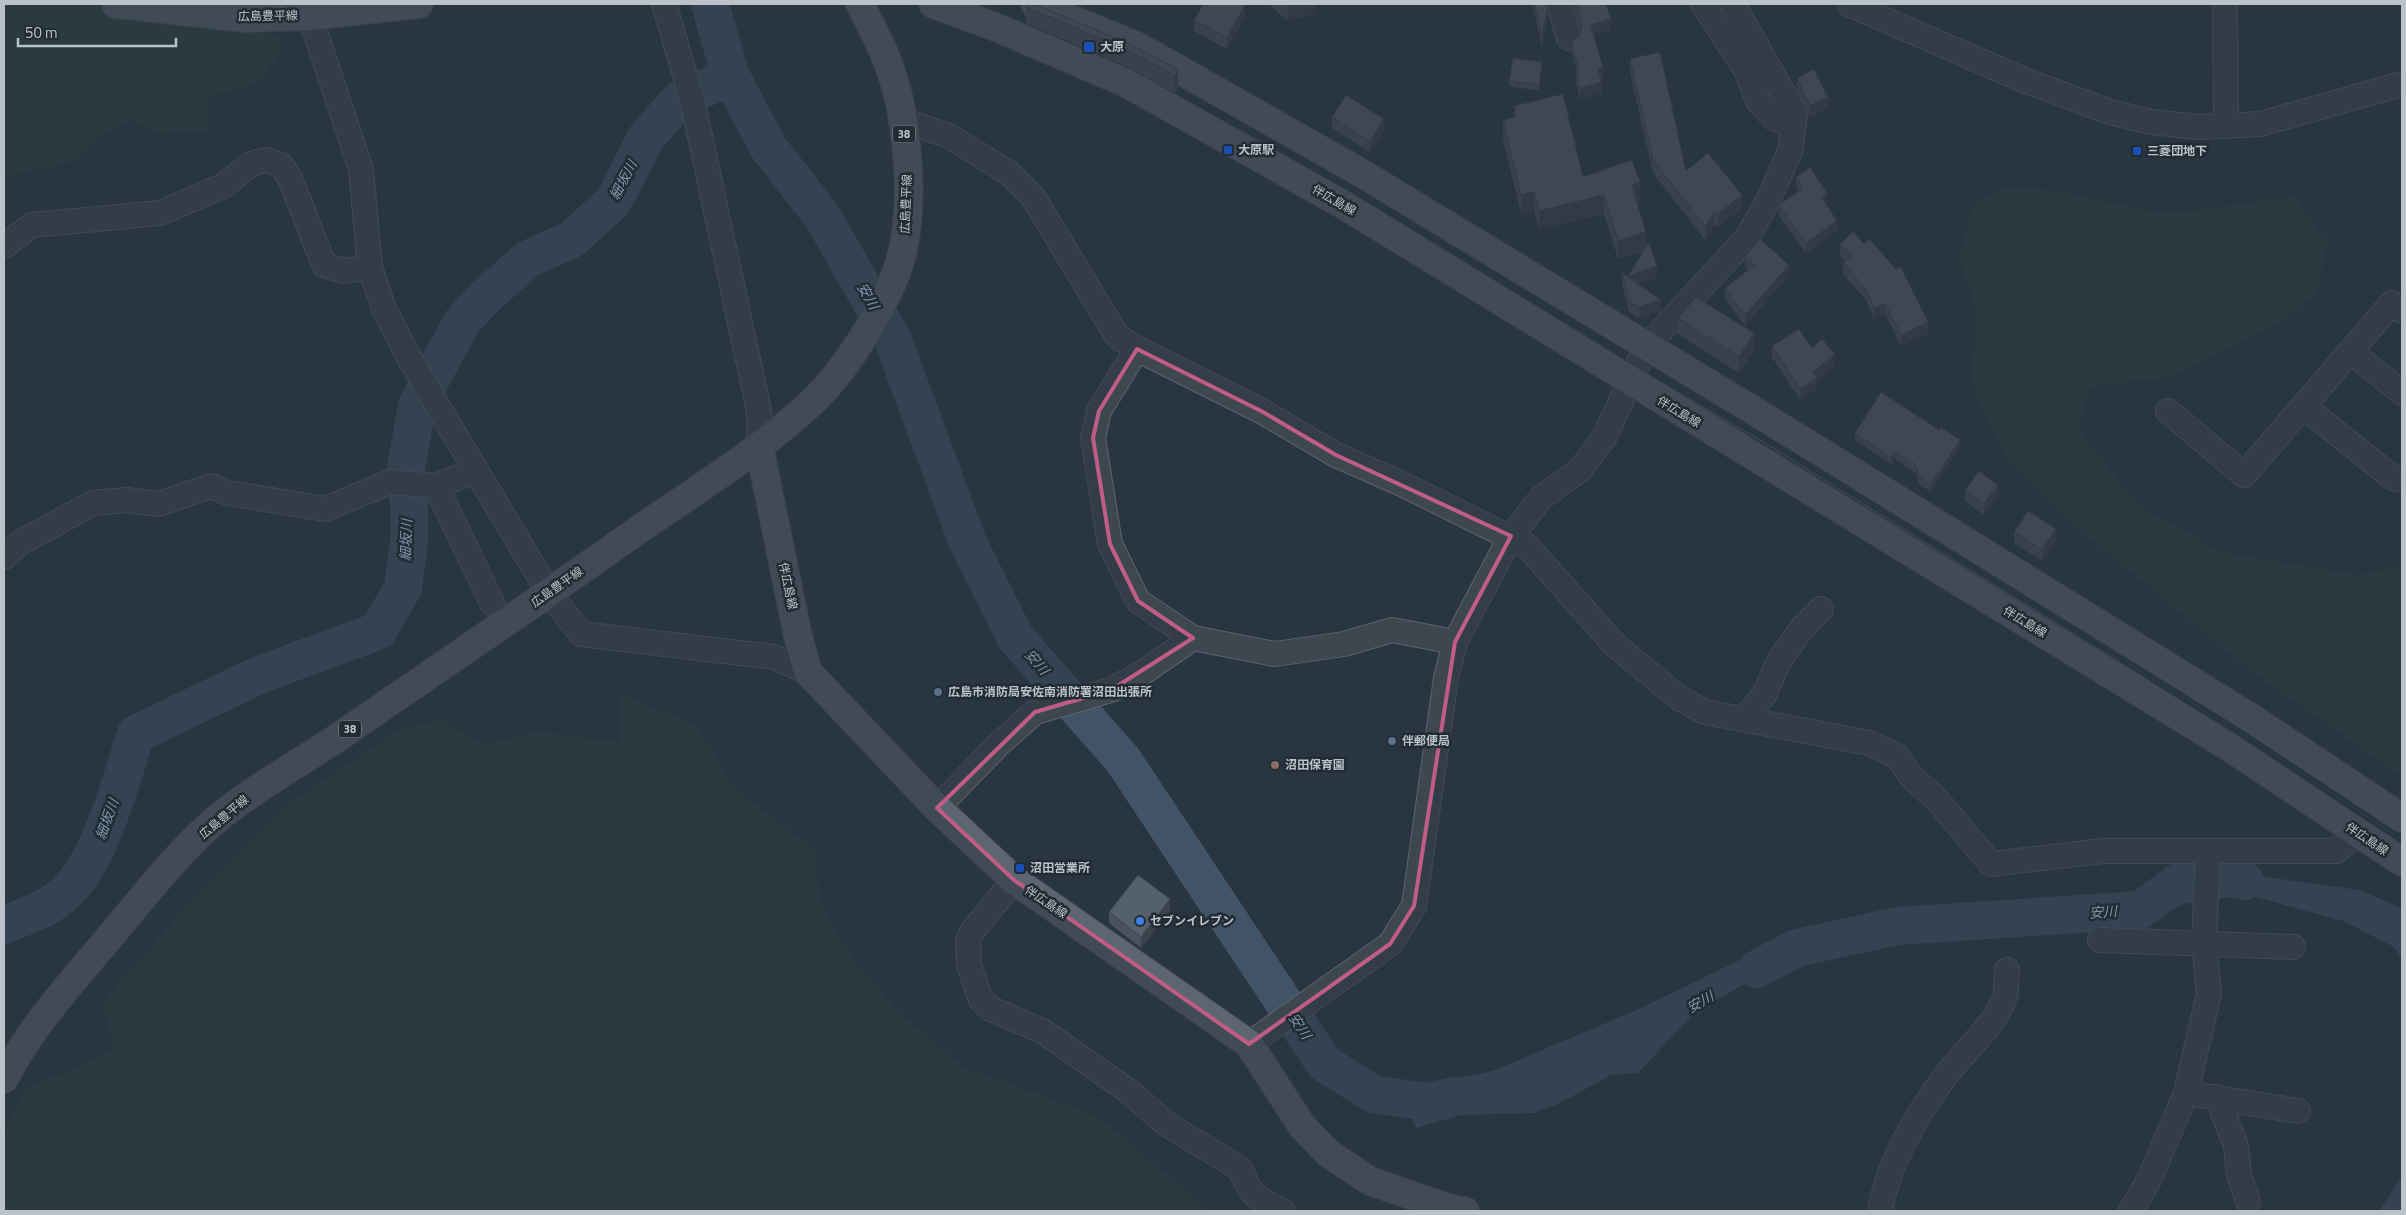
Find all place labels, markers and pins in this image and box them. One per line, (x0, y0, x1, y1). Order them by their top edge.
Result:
place label: 大原 (1100, 37, 1124, 56)
marker: 大原 (1082, 40, 1096, 54)
place label: 大原駅 (1238, 140, 1274, 159)
place label: 三菱団地下 (2147, 141, 2207, 160)
marker: 大原駅 (1222, 144, 1234, 156)
marker: 三菱団地下 (2131, 145, 2143, 157)
place label: 広島市消防局安佐南消防署沼田出張所 (948, 682, 1152, 701)
marker: 広島市消防局安佐南消防署沼田出張所 (932, 686, 944, 698)
place label: 伴郵便局 (1402, 731, 1450, 750)
marker: 伴郵便局 (1386, 735, 1398, 747)
place label: 沼田保育園 (1285, 755, 1345, 774)
marker: 沼田保育園 (1269, 759, 1281, 771)
place label: 沼田営業所 (1030, 858, 1090, 877)
marker: 沼田営業所 (1014, 862, 1026, 874)
place label: セブンイレブン (1150, 911, 1234, 930)
marker: セブンイレブン (1134, 915, 1146, 927)

